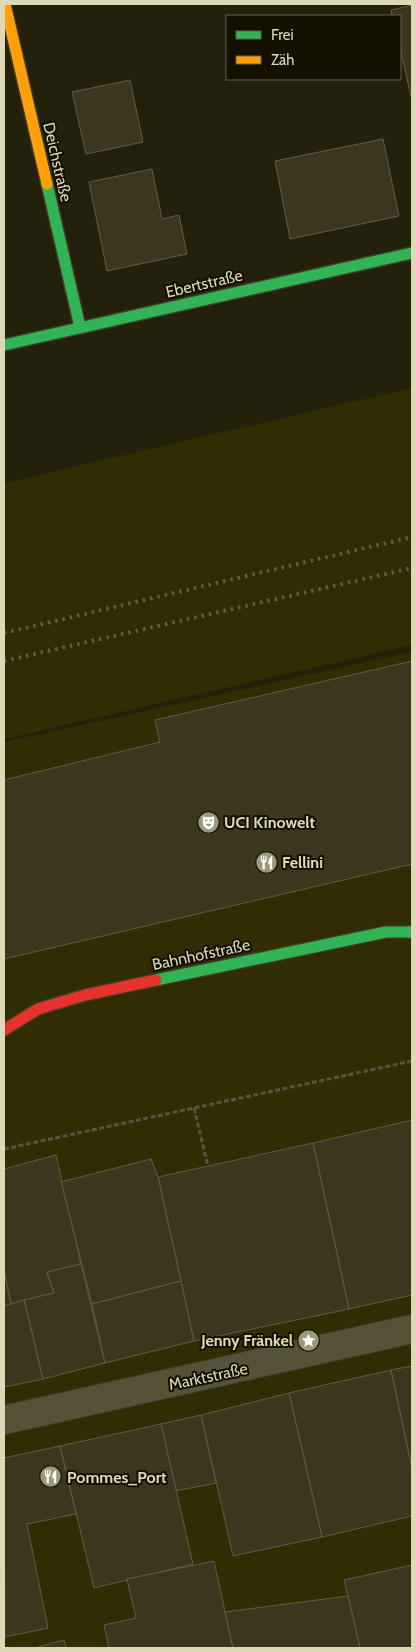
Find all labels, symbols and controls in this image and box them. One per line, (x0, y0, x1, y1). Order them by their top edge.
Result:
legend (226, 15, 401, 80)
text: Frei (271, 26, 294, 44)
text: Zäh (271, 51, 294, 69)
street label: Deichstraße (39, 120, 76, 204)
street label: Ebertstraße (164, 265, 244, 302)
theatre icon: UCI Kinowelt (196, 810, 220, 834)
place label: UCI Kinowelt (224, 813, 315, 832)
restaurant icon: Fellini (254, 850, 278, 874)
place label: Fellini (282, 853, 323, 872)
street label: Bahnhofstraße (150, 935, 252, 974)
place icon: Jenny Fränkel (297, 1328, 321, 1352)
place label: Jenny Fränkel (200, 1331, 293, 1350)
street label: Marktstraße (167, 1359, 249, 1394)
restaurant icon: Pommes_Port (39, 1465, 63, 1489)
place label: Pommes_Port (67, 1468, 167, 1487)

